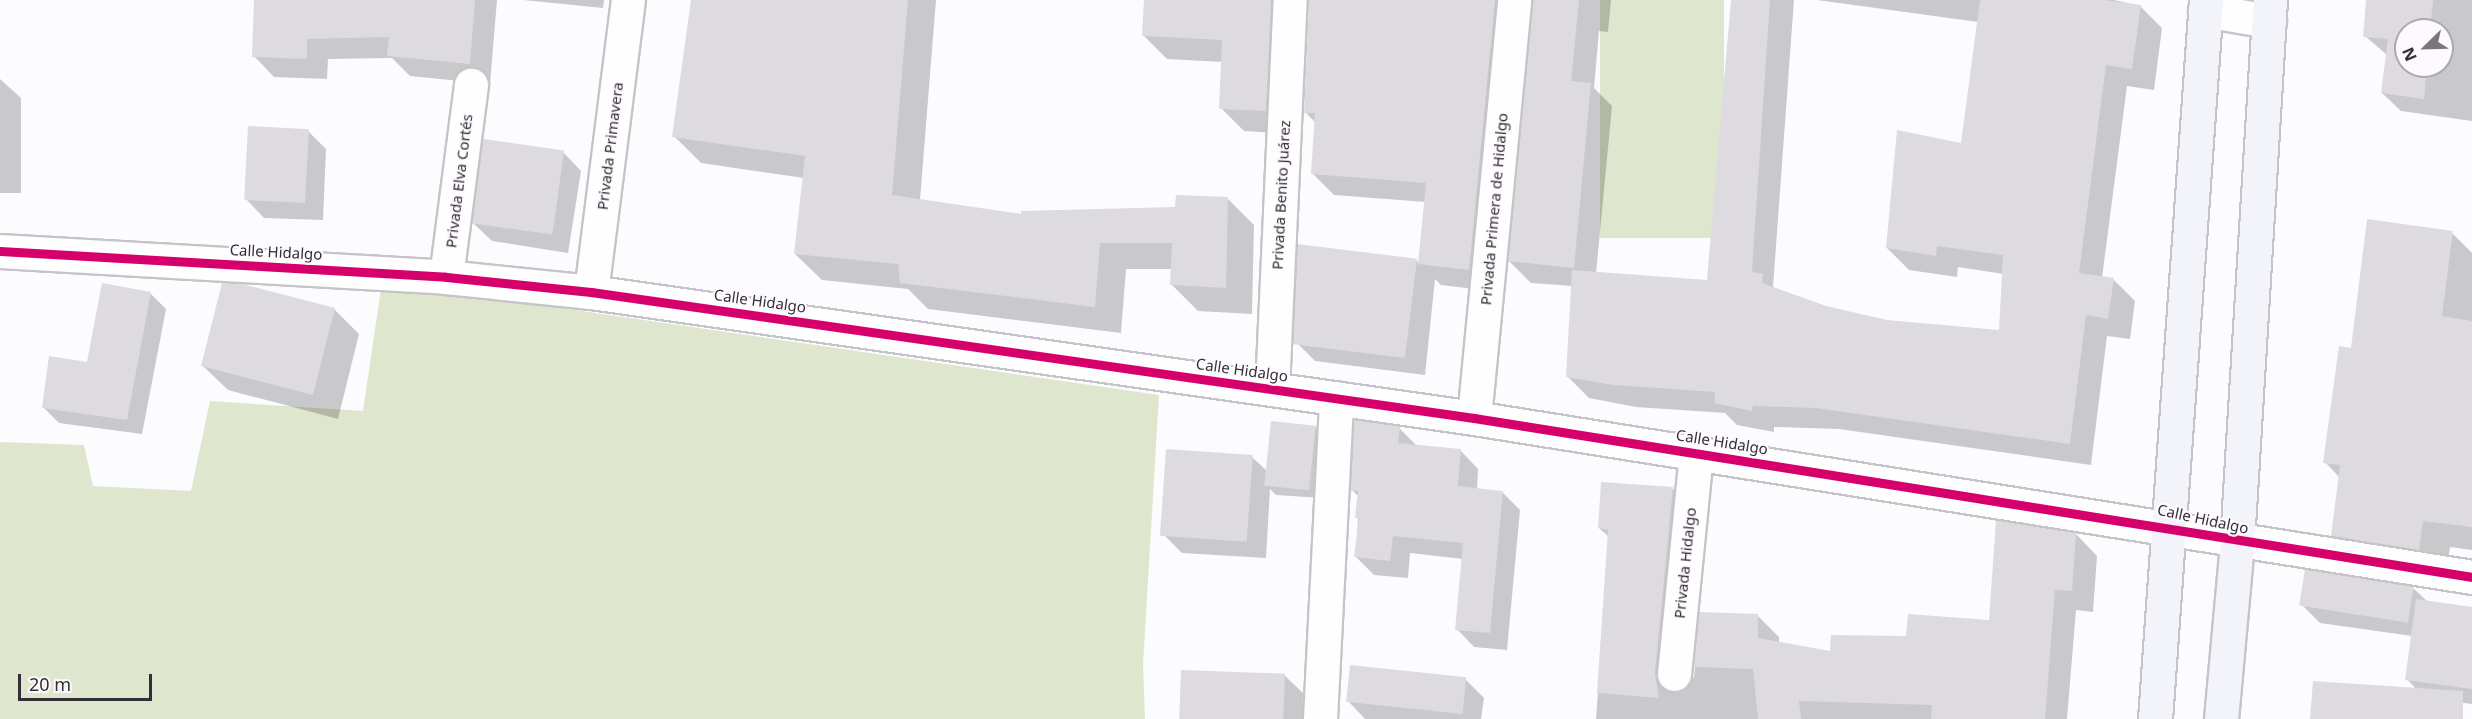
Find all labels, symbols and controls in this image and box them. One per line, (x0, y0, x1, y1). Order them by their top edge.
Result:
north arrow (2394, 18, 2454, 78)
text: N (2397, 44, 2422, 65)
street label: Privada Primavera (593, 81, 627, 211)
street label: Privada Primera de Hidalgo (1477, 112, 1511, 306)
street label: Privada Elva Cortés (442, 113, 476, 249)
street label: Privada Benito Juárez (1268, 120, 1294, 270)
street label: Calle Hidalgo (229, 241, 323, 263)
street label: Calle Hidalgo (713, 286, 807, 316)
street label: Calle Hidalgo (1195, 355, 1289, 385)
street label: Calle Hidalgo (1675, 426, 1769, 458)
street label: Calle Hidalgo (2156, 501, 2250, 537)
street label: Privada Hidalgo (1670, 507, 1700, 619)
scale bar (21, 662, 154, 700)
text: 20 m (29, 672, 71, 696)

